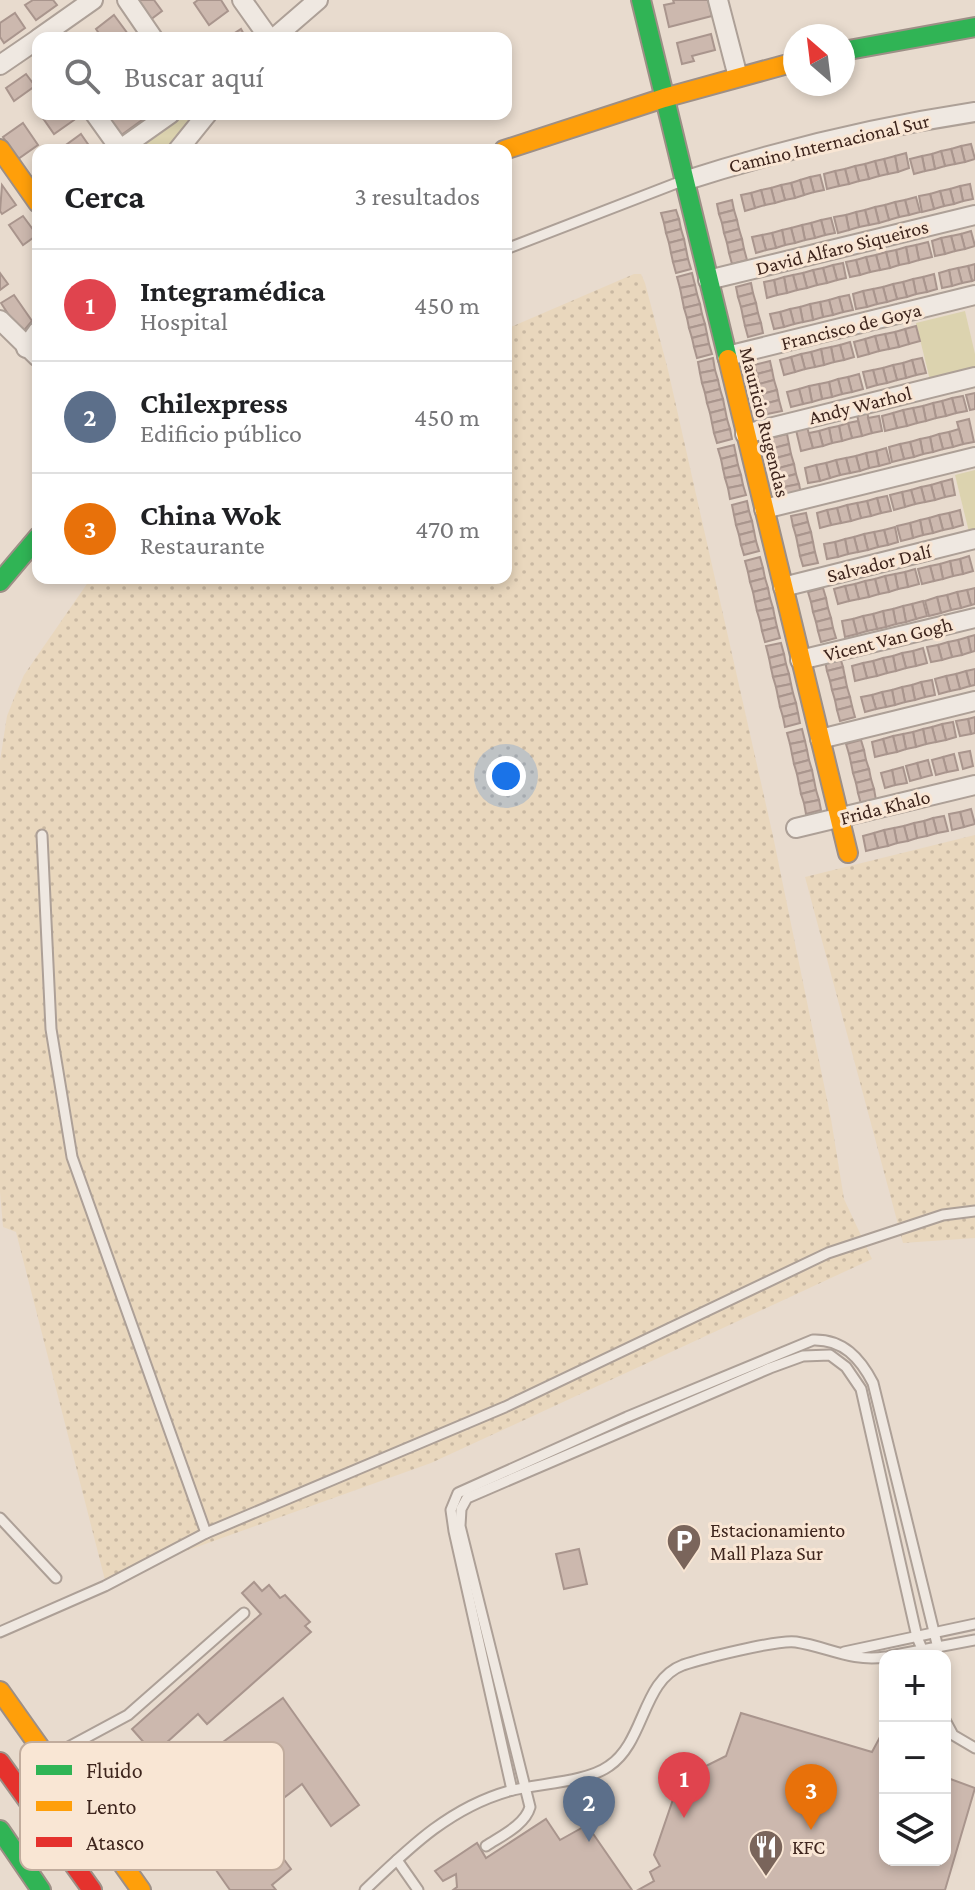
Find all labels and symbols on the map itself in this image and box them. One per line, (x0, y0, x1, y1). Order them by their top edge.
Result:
north arrow (783, 24, 855, 96)
street label: Camino Internacional Sur (726, 109, 932, 177)
street label: David Alfaro Siqueiros (753, 215, 931, 280)
street label: Francisco de Goya (779, 298, 924, 355)
street label: Mauricio Rugendas (735, 345, 794, 500)
street label: Andy Warhol (806, 382, 914, 429)
street label: Salvador Dalí (825, 539, 934, 587)
street label: Vicent Van Gogh (821, 612, 955, 667)
your location (486, 756, 526, 796)
street label: Frida Khalo (838, 785, 933, 829)
place label: Estacionamiento Mall Plaza Sur (710, 1519, 845, 1564)
parking icon: Estacionamiento Mall Plaza Sur (665, 1522, 703, 1572)
legend (20, 1742, 284, 1870)
pin: 1 (658, 1752, 710, 1818)
text: Fluido (86, 1758, 143, 1783)
pin: 3 (785, 1764, 837, 1830)
pin: 2 (563, 1776, 615, 1842)
text: Lento (86, 1794, 137, 1819)
restaurant icon: KFC (747, 1828, 785, 1878)
text: Atasco (86, 1830, 144, 1855)
place label: KFC (792, 1836, 825, 1858)

